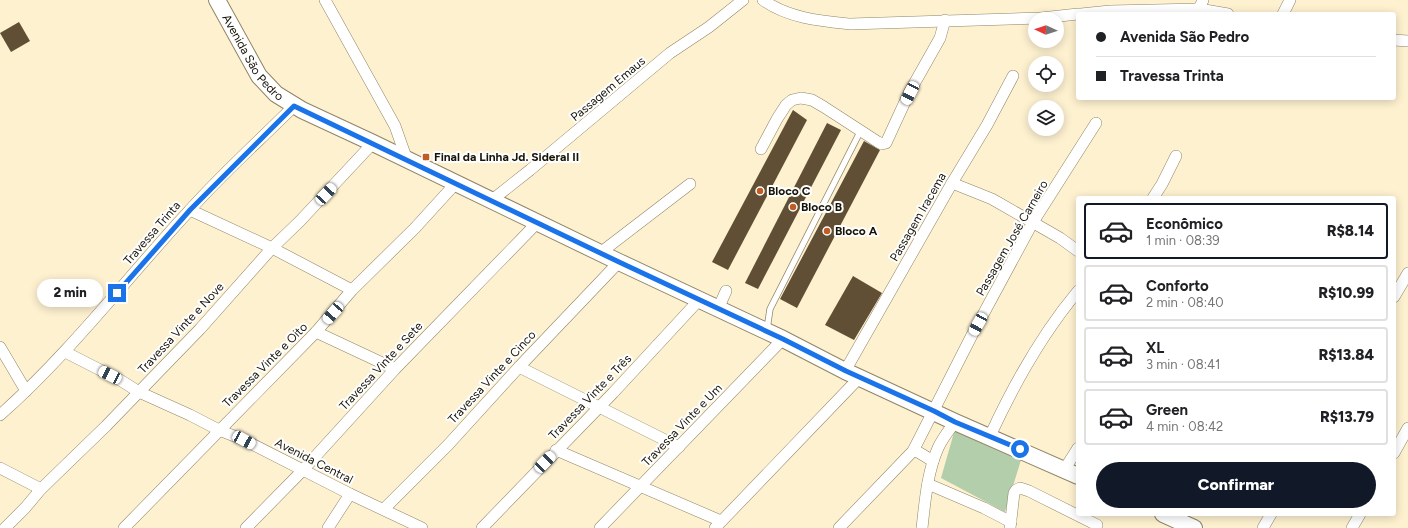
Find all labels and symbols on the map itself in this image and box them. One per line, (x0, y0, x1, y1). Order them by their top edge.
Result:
street label: Avenida São Pedro (219, 12, 286, 104)
north arrow (1028, 12, 1064, 48)
street label: Passagem Emaus (568, 54, 648, 124)
car (899, 80, 921, 106)
place label: Final da Linha Jd. Sideral II (434, 150, 579, 164)
marker: Final da Linha Jd. Sideral II (421, 152, 431, 162)
street label: Passagem Iracema (887, 170, 949, 264)
street label: Passagem José Carneiro (973, 178, 1051, 298)
car (313, 181, 339, 207)
place label: Bloco C (768, 184, 811, 198)
marker: Bloco C (755, 186, 765, 196)
street label: Travessa Trinta (121, 198, 183, 268)
place label: Bloco B (801, 200, 842, 214)
marker: Bloco B (788, 202, 798, 212)
place label: Bloco A (835, 224, 878, 238)
marker: Bloco A (822, 226, 832, 236)
callout: 2 min (37, 279, 103, 307)
street label: Travessa Vinte e Nove (135, 279, 227, 376)
route end (108, 284, 126, 302)
car (321, 300, 345, 326)
car (967, 311, 989, 337)
street label: Travessa Vinte e Sete (337, 319, 426, 413)
street label: Travessa Vinte e Oito (220, 320, 310, 410)
street label: Travessa Vinte e Cinco (445, 328, 539, 426)
street label: Travessa Vinte e Três (546, 351, 634, 442)
car (97, 364, 123, 386)
street label: Travessa Vinte e Um (639, 381, 725, 469)
car (231, 429, 257, 451)
street label: Avenida Central (273, 435, 355, 487)
route start (1011, 440, 1029, 458)
car (532, 449, 558, 475)

